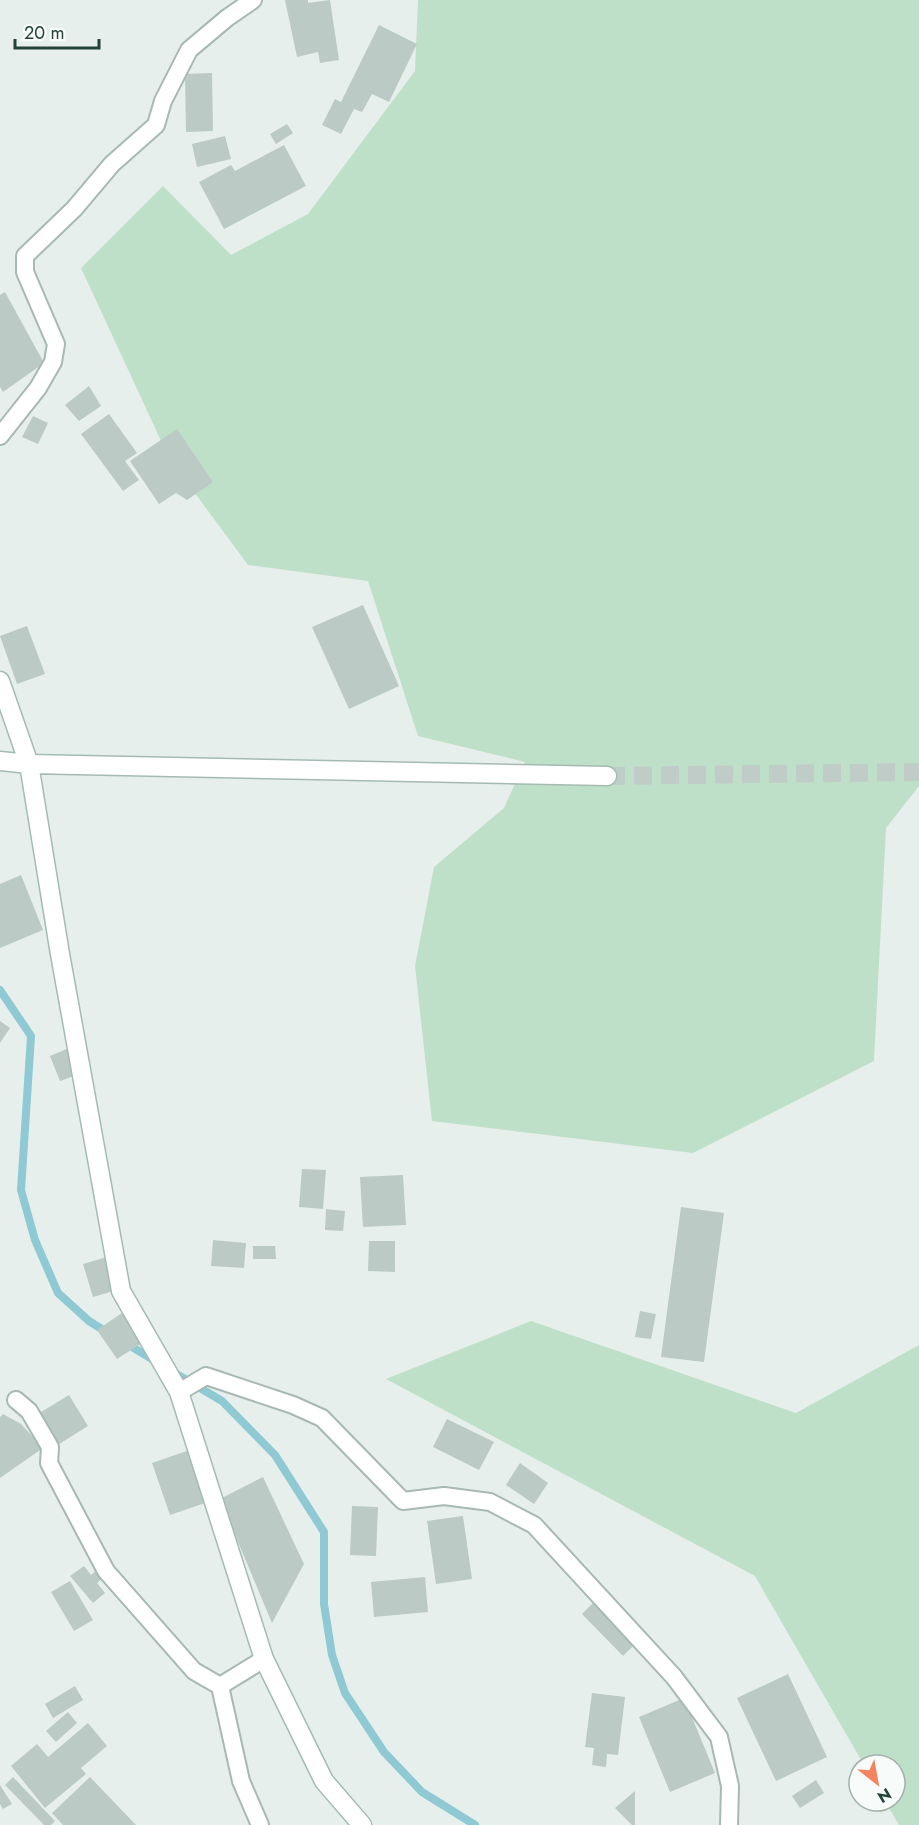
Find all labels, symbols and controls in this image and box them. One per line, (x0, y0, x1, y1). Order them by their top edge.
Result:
scale bar (15, 12, 99, 50)
text: 20 m (24, 20, 64, 46)
north arrow (847, 1753, 907, 1813)
text: N (873, 1782, 896, 1809)

